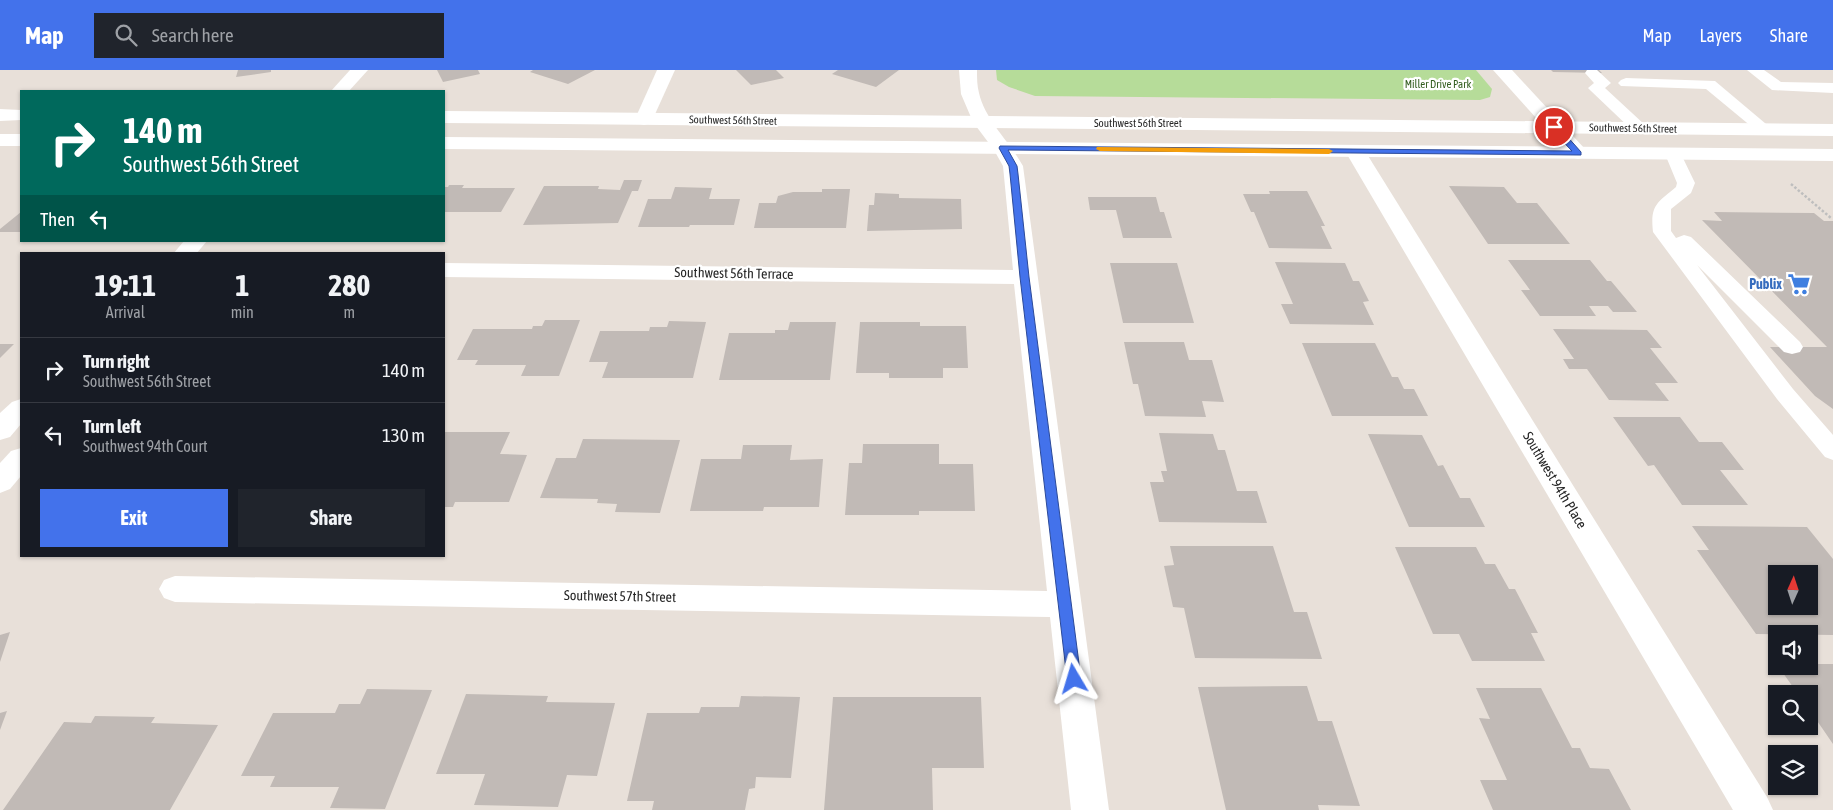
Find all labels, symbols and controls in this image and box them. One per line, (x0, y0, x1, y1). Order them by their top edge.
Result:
search box (94, 13, 444, 58)
icon: search (112, 21, 140, 49)
text: Map (25, 22, 64, 49)
text: Search here (152, 24, 234, 46)
text: Map (1642, 25, 1671, 46)
text: Layers (1699, 25, 1742, 46)
text: Share (1770, 25, 1808, 46)
park label: Miller Drive Park (1405, 78, 1471, 90)
pin (1533, 106, 1575, 148)
icon: right (40, 110, 105, 175)
text: 140 m (123, 110, 202, 150)
street label: Southwest 56th Street (689, 113, 777, 127)
icon: arrive (1540, 113, 1568, 141)
street label: Southwest 56th Street (1094, 117, 1182, 129)
street label: Southwest 56th Street (1589, 121, 1677, 135)
text: Southwest 56th Street (123, 151, 299, 177)
icon: left (85, 205, 113, 233)
text: Then (40, 208, 75, 230)
street label: Southwest 56th Terrace (674, 264, 794, 282)
text: 19:11 (94, 268, 156, 302)
text: 1 (235, 268, 249, 302)
text: 280 (328, 268, 370, 302)
supermarket icon: Publix (1786, 271, 1812, 297)
place label: Publix (1749, 276, 1782, 292)
text: Arrival (106, 303, 145, 321)
text: min (231, 303, 254, 321)
text: m (344, 303, 355, 321)
text: Turn right (83, 350, 150, 372)
icon: right (40, 356, 68, 384)
text: 140 m (382, 359, 425, 381)
text: Southwest 56th Street (83, 372, 211, 390)
text: Turn left (83, 415, 141, 437)
icon: left (40, 421, 68, 449)
text: 130 m (382, 424, 425, 446)
street label: Southwest 94th Place (1520, 429, 1590, 531)
text: Southwest 94th Court (83, 437, 208, 455)
button: Exit (40, 489, 228, 547)
button: Share (238, 489, 425, 547)
north arrow (1768, 565, 1818, 615)
map controls (1768, 565, 1818, 795)
street label: Southwest 57th Street (564, 587, 676, 605)
button: sound (1768, 625, 1818, 675)
position arrow (1047, 652, 1099, 704)
button: search (1768, 685, 1818, 735)
button: layers (1768, 745, 1818, 795)

